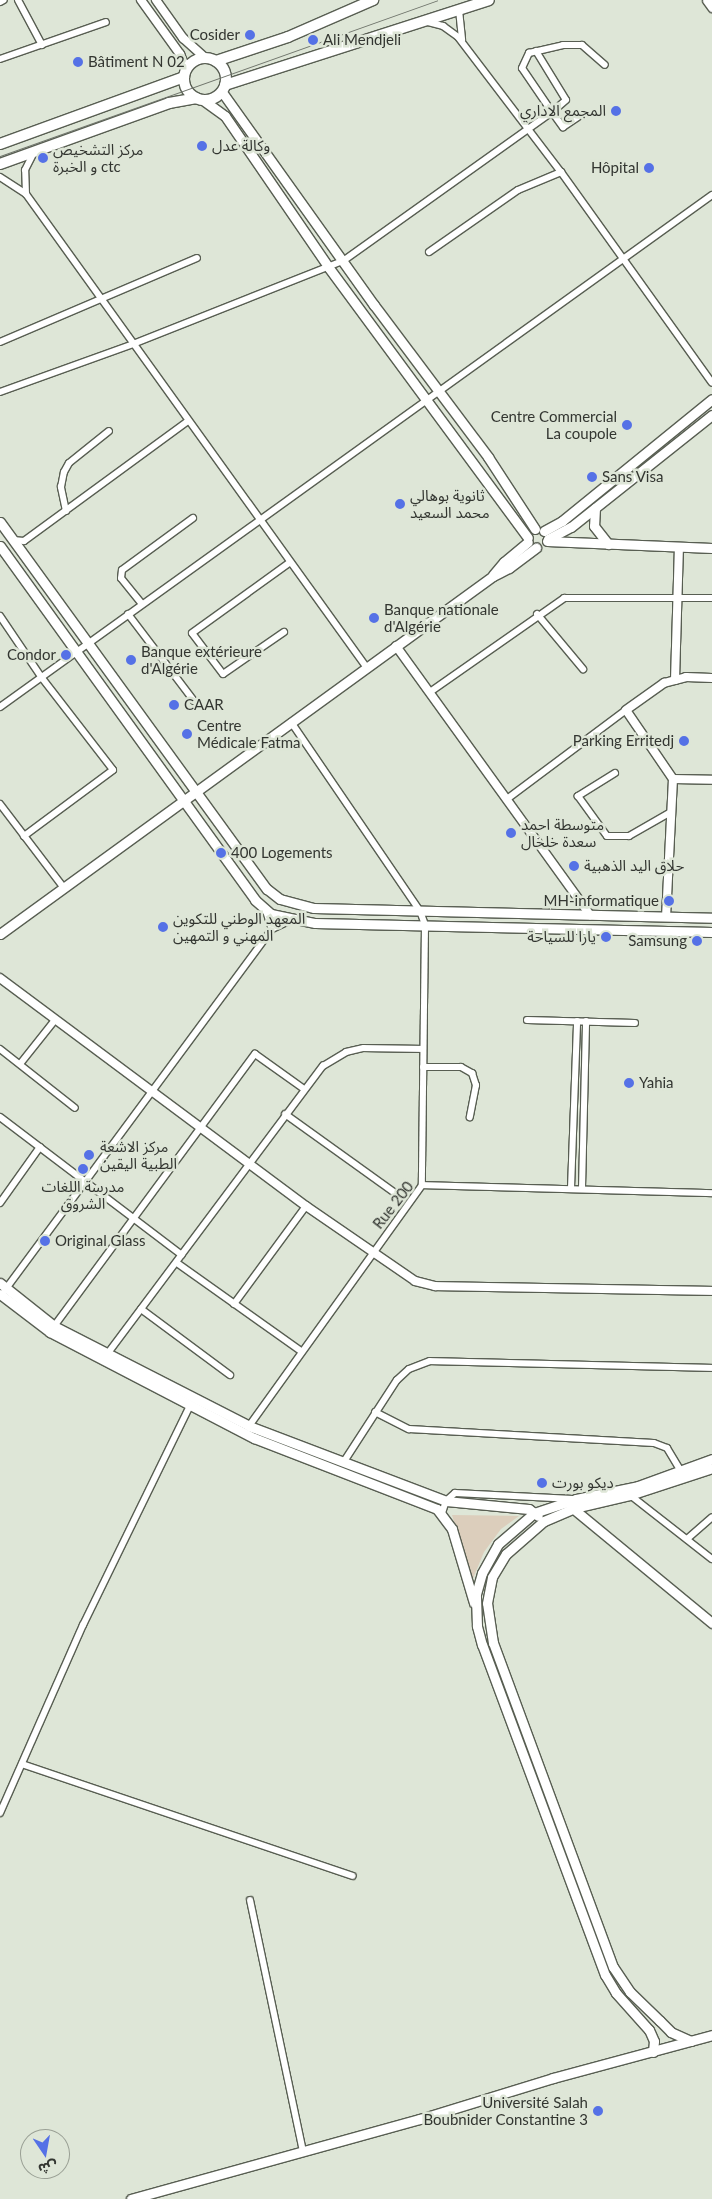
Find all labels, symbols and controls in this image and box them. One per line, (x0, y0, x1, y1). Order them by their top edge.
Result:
place label: Cosider (190, 26, 240, 44)
marker: Cosider (244, 29, 256, 41)
place label: Ali Mendjeli (323, 31, 401, 49)
marker: Ali Mendjeli (307, 34, 319, 46)
place label: Bâtiment N 02 (88, 53, 185, 71)
marker: Bâtiment N 02 (72, 56, 84, 68)
place label: المجمع الاداري (520, 102, 606, 120)
marker: المجمع الاداري (610, 105, 622, 117)
place label: وكالة عدل (212, 137, 270, 155)
place label: مركز التشخيص و الخبرة ctc (53, 140, 143, 175)
marker: وكالة عدل (196, 140, 208, 152)
marker: مركز التشخيص و الخبرة ctc (37, 152, 49, 164)
place label: Hôpital (591, 159, 639, 177)
marker: Hôpital (643, 162, 655, 174)
place label: Centre Commercial La coupole (491, 407, 617, 442)
marker: Centre Commercial La coupole (621, 419, 633, 431)
place label: Sans Visa (602, 468, 664, 486)
marker: Sans Visa (586, 471, 598, 483)
place label: ثانوية بوهالي محمد السعيد (410, 486, 490, 521)
marker: ثانوية بوهالي محمد السعيد (394, 498, 406, 510)
place label: Banque nationale d'Algérie (384, 600, 499, 635)
marker: Banque nationale d'Algérie (368, 612, 380, 624)
place label: Banque extérieure d'Algérie (141, 642, 262, 677)
place label: Condor (7, 646, 56, 664)
marker: Condor (60, 649, 72, 661)
marker: Banque extérieure d'Algérie (125, 654, 137, 666)
place label: CAAR (184, 696, 224, 714)
marker: CAAR (168, 699, 180, 711)
place label: Centre Médicale Fatma (197, 716, 300, 751)
marker: Centre Médicale Fatma (181, 728, 193, 740)
place label: Parking Erritedj (573, 732, 674, 750)
marker: Parking Erritedj (678, 735, 690, 747)
place label: متوسطة احمد سعدة خلخال (521, 815, 604, 850)
marker: متوسطة احمد سعدة خلخال (505, 827, 517, 839)
place label: 400 Logements (231, 844, 333, 862)
marker: 400 Logements (215, 847, 227, 859)
place label: حلاق اليد الذهبية (584, 857, 684, 875)
marker: حلاق اليد الذهبية (568, 860, 580, 872)
place label: MH-informatique (544, 892, 659, 910)
marker: MH-informatique (663, 895, 675, 907)
place label: المعهد الوطني للتكوين المهني و التمهين (173, 909, 305, 944)
marker: المعهد الوطني للتكوين المهني و التمهين (157, 921, 169, 933)
place label: يارا للسياحة (527, 928, 596, 946)
marker: يارا للسياحة (600, 931, 612, 943)
place label: Samsung (628, 932, 687, 950)
marker: Samsung (691, 935, 703, 947)
place label: Yahia (639, 1074, 674, 1092)
marker: Yahia (623, 1077, 635, 1089)
place label: مركز الاشعة الطبية اليقين (100, 1137, 177, 1172)
marker: مركز الاشعة الطبية اليقين (82, 1148, 96, 1162)
marker: مدرسة اللغات الشروق (77, 1163, 89, 1175)
place label: مدرسة اللغات الشروق (42, 1177, 124, 1212)
street label: Rue 200 (369, 1178, 417, 1232)
place label: Original Glass (55, 1232, 145, 1250)
marker: Original Glass (39, 1235, 51, 1247)
place label: ديكو بورت (552, 1474, 614, 1492)
marker: ديكو بورت (536, 1477, 548, 1489)
place label: Université Salah Boubnider Constantine 3 (423, 2093, 588, 2128)
marker: Université Salah Boubnider Constantine 3 (592, 2105, 604, 2117)
north arrow (20, 2129, 70, 2179)
text: ش (37, 2158, 59, 2178)

